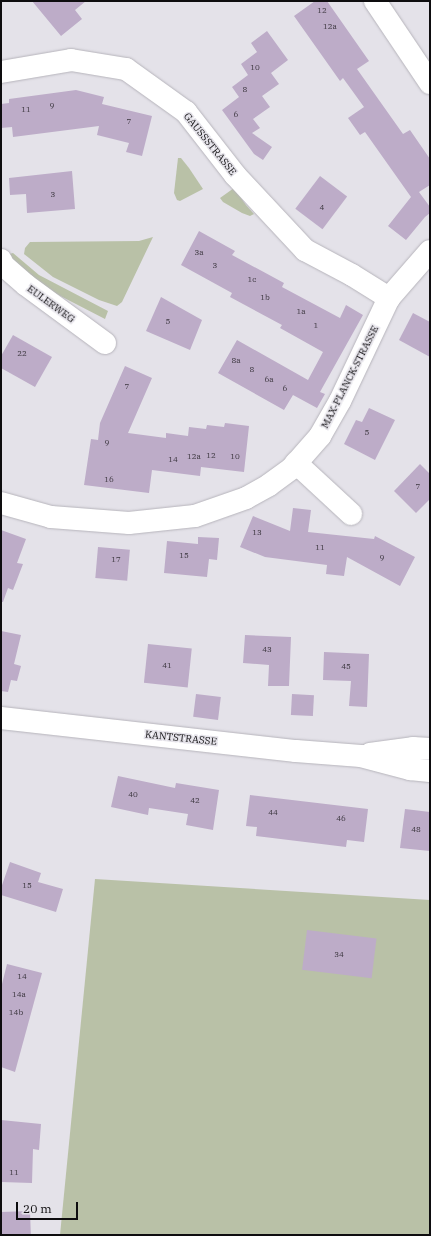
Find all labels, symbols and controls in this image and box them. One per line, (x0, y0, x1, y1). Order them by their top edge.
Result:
house number: 12 (317, 6, 327, 16)
house number: 12a (323, 22, 337, 32)
house number: 10 (250, 63, 260, 73)
house number: 8 (243, 85, 247, 95)
house number: 9 (50, 101, 54, 111)
house number: 11 (21, 105, 31, 115)
street label: GAUSSSTRASSE (181, 110, 239, 178)
house number: 6 (234, 110, 238, 120)
house number: 7 (127, 117, 131, 127)
house number: 3 (51, 190, 55, 200)
house number: 4 (320, 203, 324, 213)
house number: 3a (194, 248, 204, 258)
house number: 3 (213, 261, 217, 271)
house number: 1c (248, 275, 256, 285)
street label: EULERWEG (25, 283, 77, 325)
house number: 1b (260, 293, 270, 303)
house number: 1a (296, 307, 306, 317)
house number: 5 (166, 317, 170, 327)
house number: 1 (314, 321, 318, 331)
street label: MAX-PLANCK-STRASSE (319, 324, 381, 430)
house number: 22 (17, 349, 27, 359)
house number: 8a (231, 356, 241, 366)
house number: 8 (250, 365, 254, 375)
house number: 6a (264, 375, 274, 385)
house number: 7 (125, 382, 129, 392)
house number: 6 (283, 384, 287, 394)
house number: 5 (365, 428, 369, 438)
house number: 9 (105, 438, 109, 448)
house number: 12 (206, 451, 216, 461)
house number: 12a (187, 452, 201, 462)
house number: 10 (230, 452, 240, 462)
house number: 14 (168, 455, 178, 465)
house number: 16 (104, 475, 114, 485)
house number: 7 (416, 482, 420, 492)
house number: 13 (252, 528, 262, 538)
house number: 11 (315, 543, 325, 553)
house number: 15 (179, 551, 189, 561)
house number: 9 (380, 553, 384, 563)
house number: 17 (111, 555, 121, 565)
house number: 43 (262, 645, 272, 655)
house number: 41 (162, 661, 172, 671)
house number: 45 (341, 662, 351, 672)
street label: KANTSTRASSE (144, 728, 218, 748)
house number: 40 (128, 790, 138, 800)
house number: 42 (190, 796, 200, 806)
house number: 44 (268, 808, 278, 818)
house number: 46 (336, 814, 346, 824)
house number: 48 (411, 825, 421, 835)
house number: 15 (22, 881, 32, 891)
house number: 34 (334, 950, 344, 960)
house number: 14 (17, 972, 27, 982)
house number: 14a (12, 990, 26, 1000)
house number: 14b (9, 1008, 23, 1018)
house number: 11 (9, 1168, 19, 1178)
scale bar (18, 1194, 80, 1220)
text: 20 m (23, 1201, 52, 1216)

